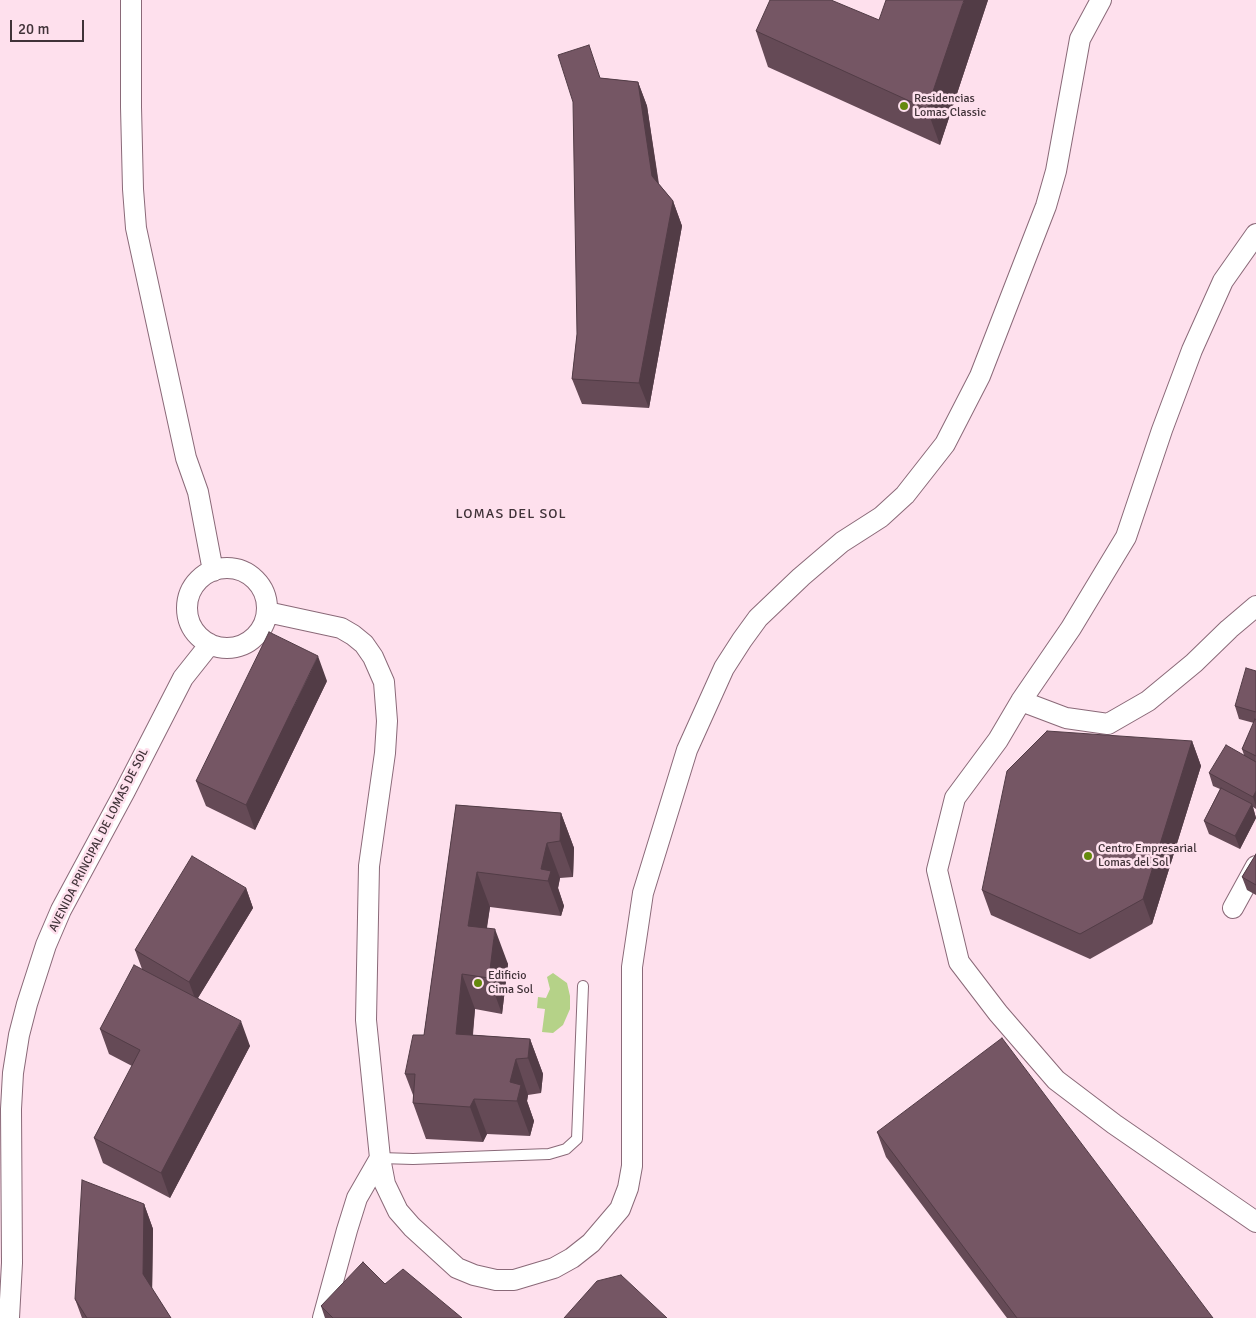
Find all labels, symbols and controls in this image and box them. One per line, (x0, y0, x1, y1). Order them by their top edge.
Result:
scale bar (12, 10, 86, 42)
text: 20 m (18, 20, 49, 38)
place label: Residencias Lomas Classic (914, 92, 986, 120)
marker: Residencias Lomas Classic (898, 100, 910, 112)
district label: LOMAS DEL SOL (454, 506, 568, 522)
street label: AVENIDA PRINCIPAL DE LOMAS DE SOL (46, 746, 152, 934)
place label: Centro Empresarial Lomas del Sol (1098, 842, 1197, 870)
marker: Centro Empresarial Lomas del Sol (1082, 850, 1094, 862)
place label: Edificio Cima Sol (488, 969, 533, 997)
marker: Edificio Cima Sol (472, 977, 484, 989)

